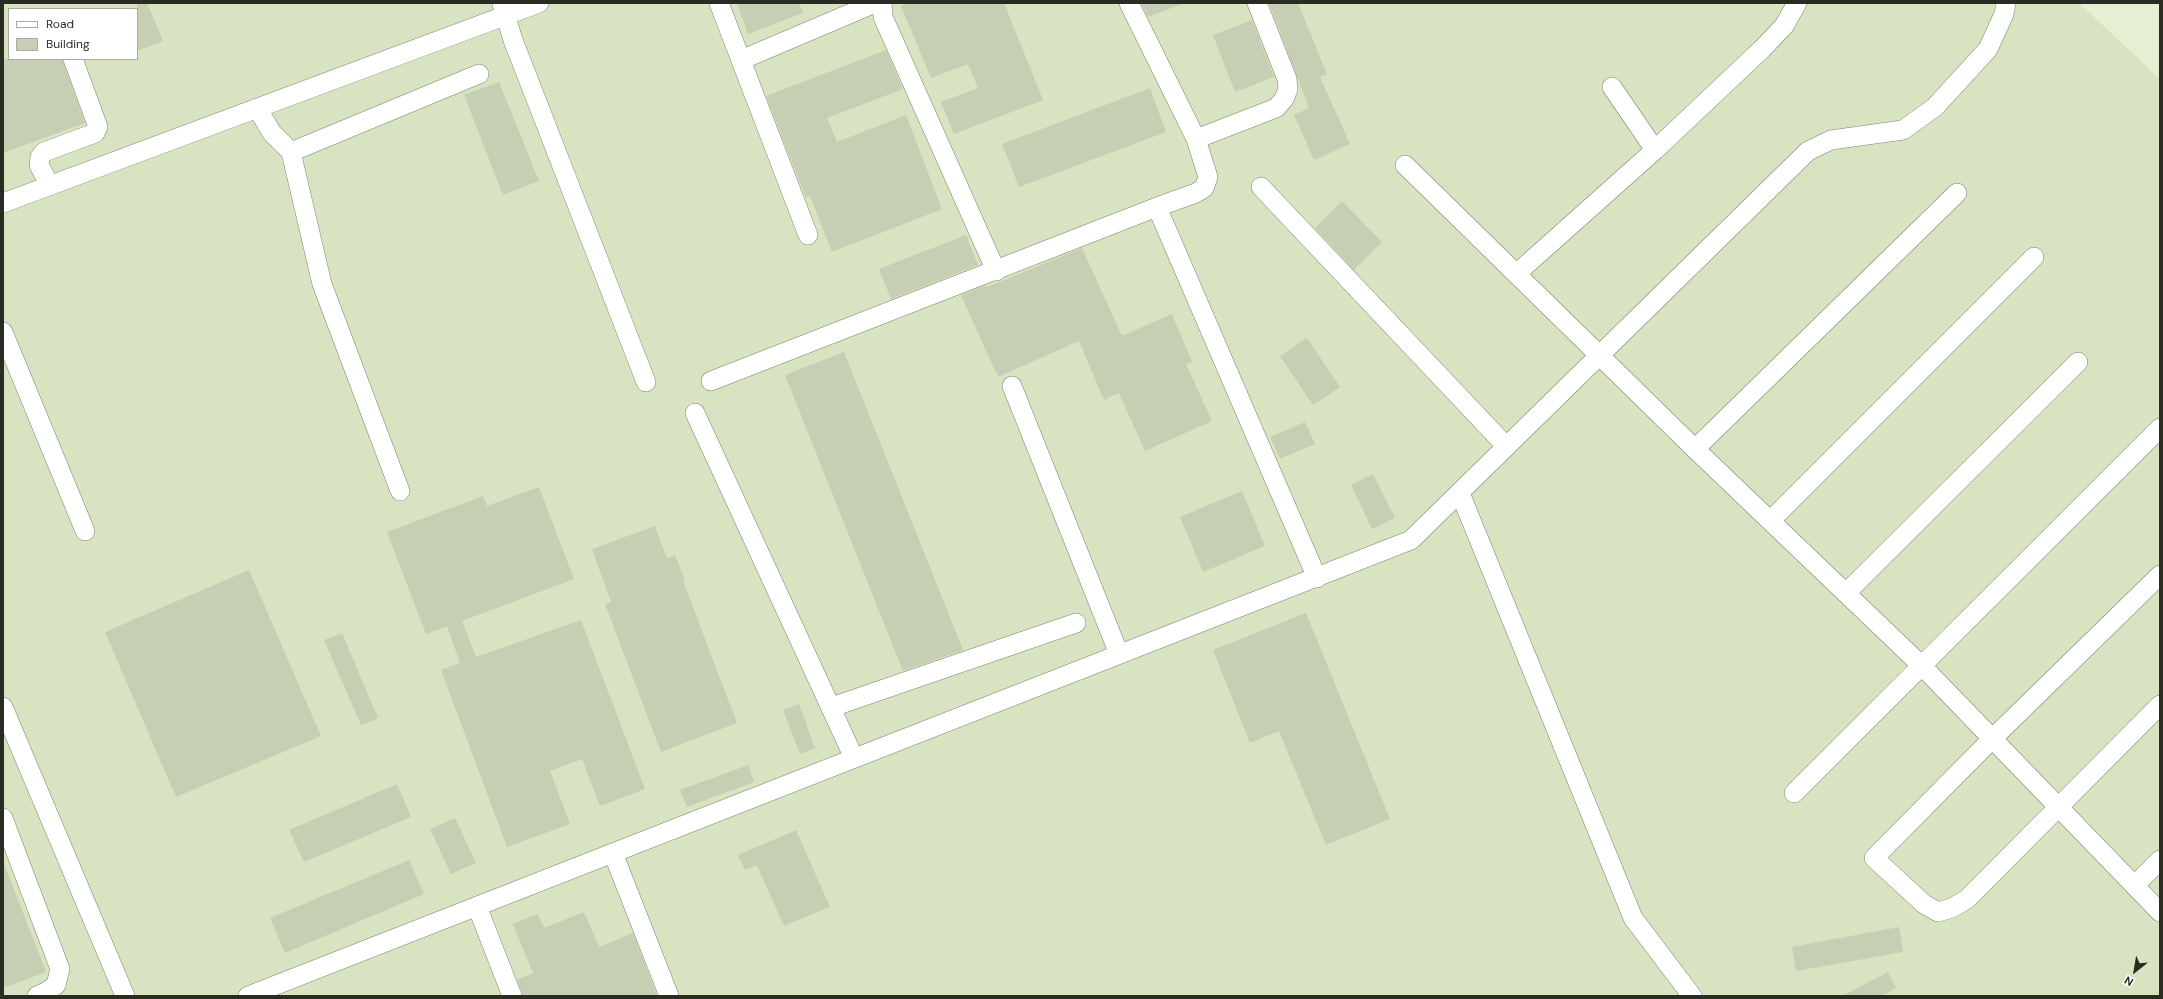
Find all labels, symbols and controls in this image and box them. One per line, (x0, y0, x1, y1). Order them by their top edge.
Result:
legend (8, 8, 138, 60)
text: Road (46, 16, 74, 32)
text: Building (46, 36, 90, 52)
north arrow (2115, 951, 2155, 991)
text: N (2122, 973, 2136, 989)

